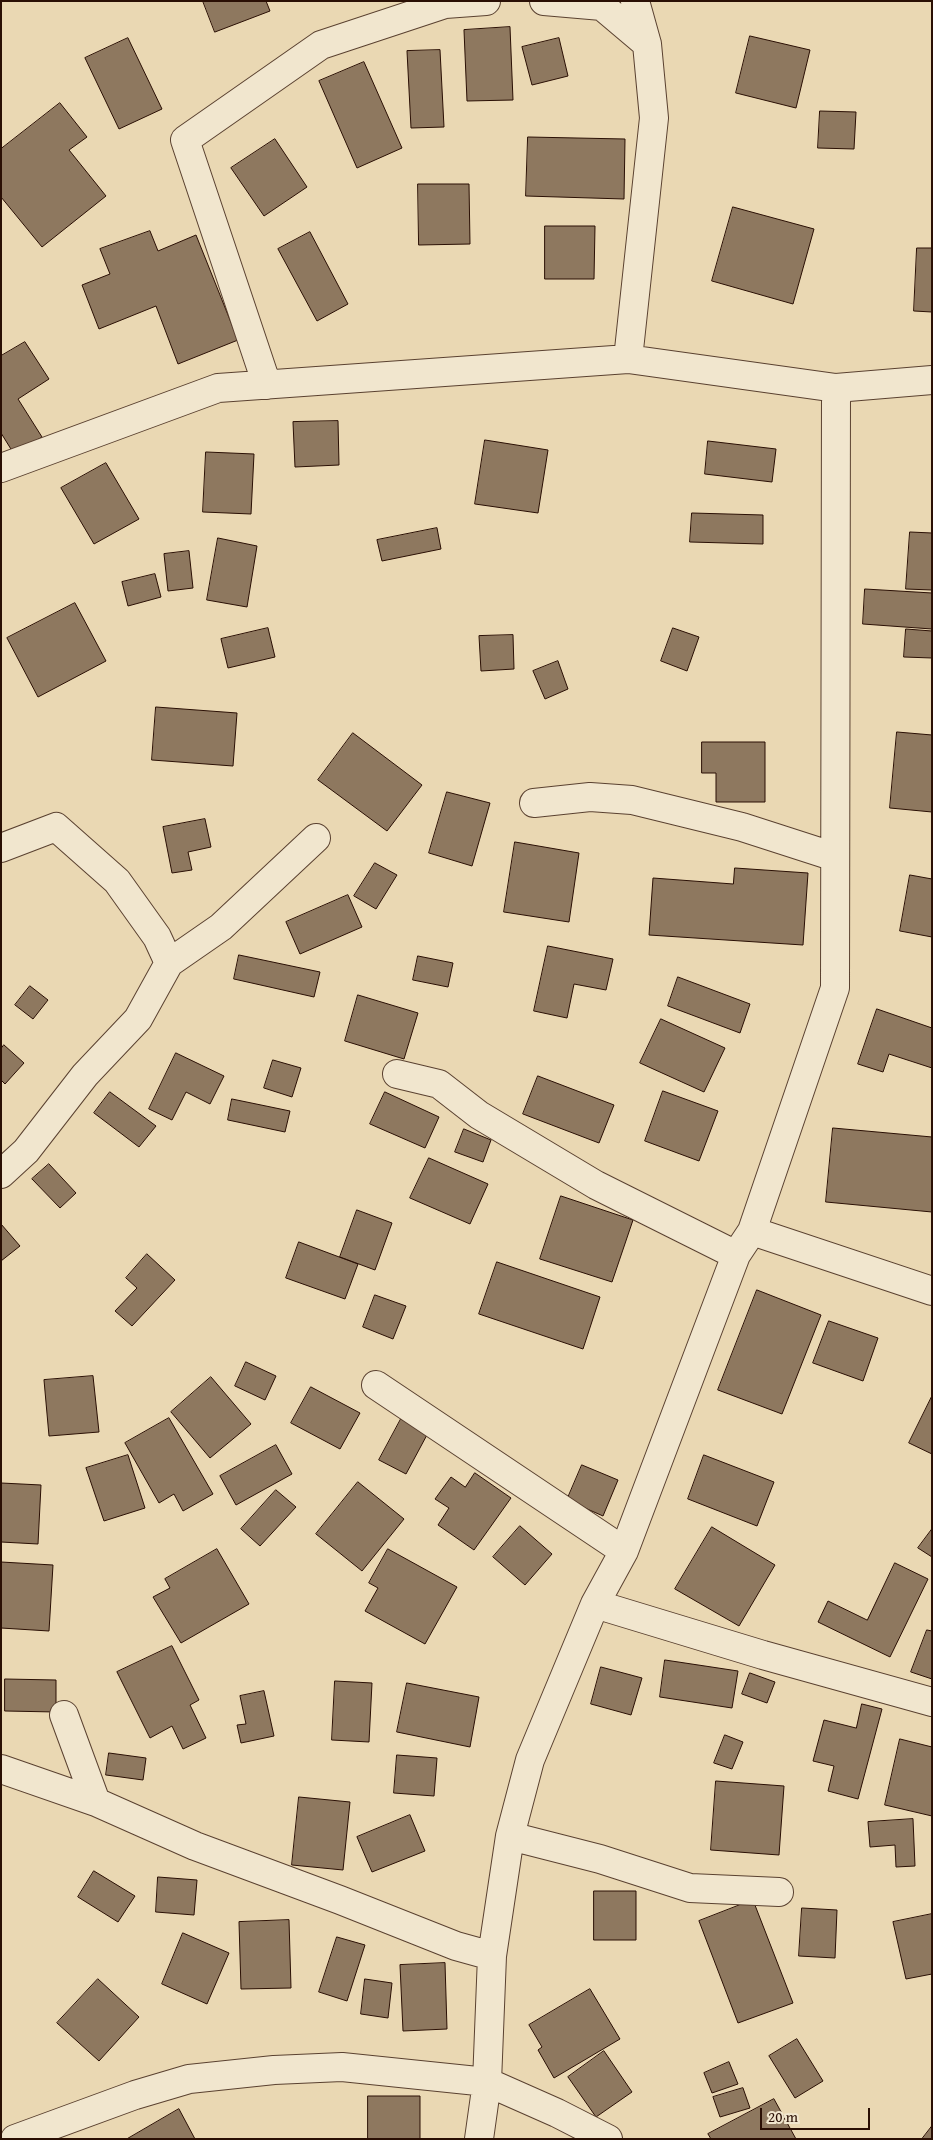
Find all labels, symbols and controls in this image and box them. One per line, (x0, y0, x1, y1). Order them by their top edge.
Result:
scale bar (763, 2098, 873, 2130)
text: 20 m (768, 2106, 798, 2127)

